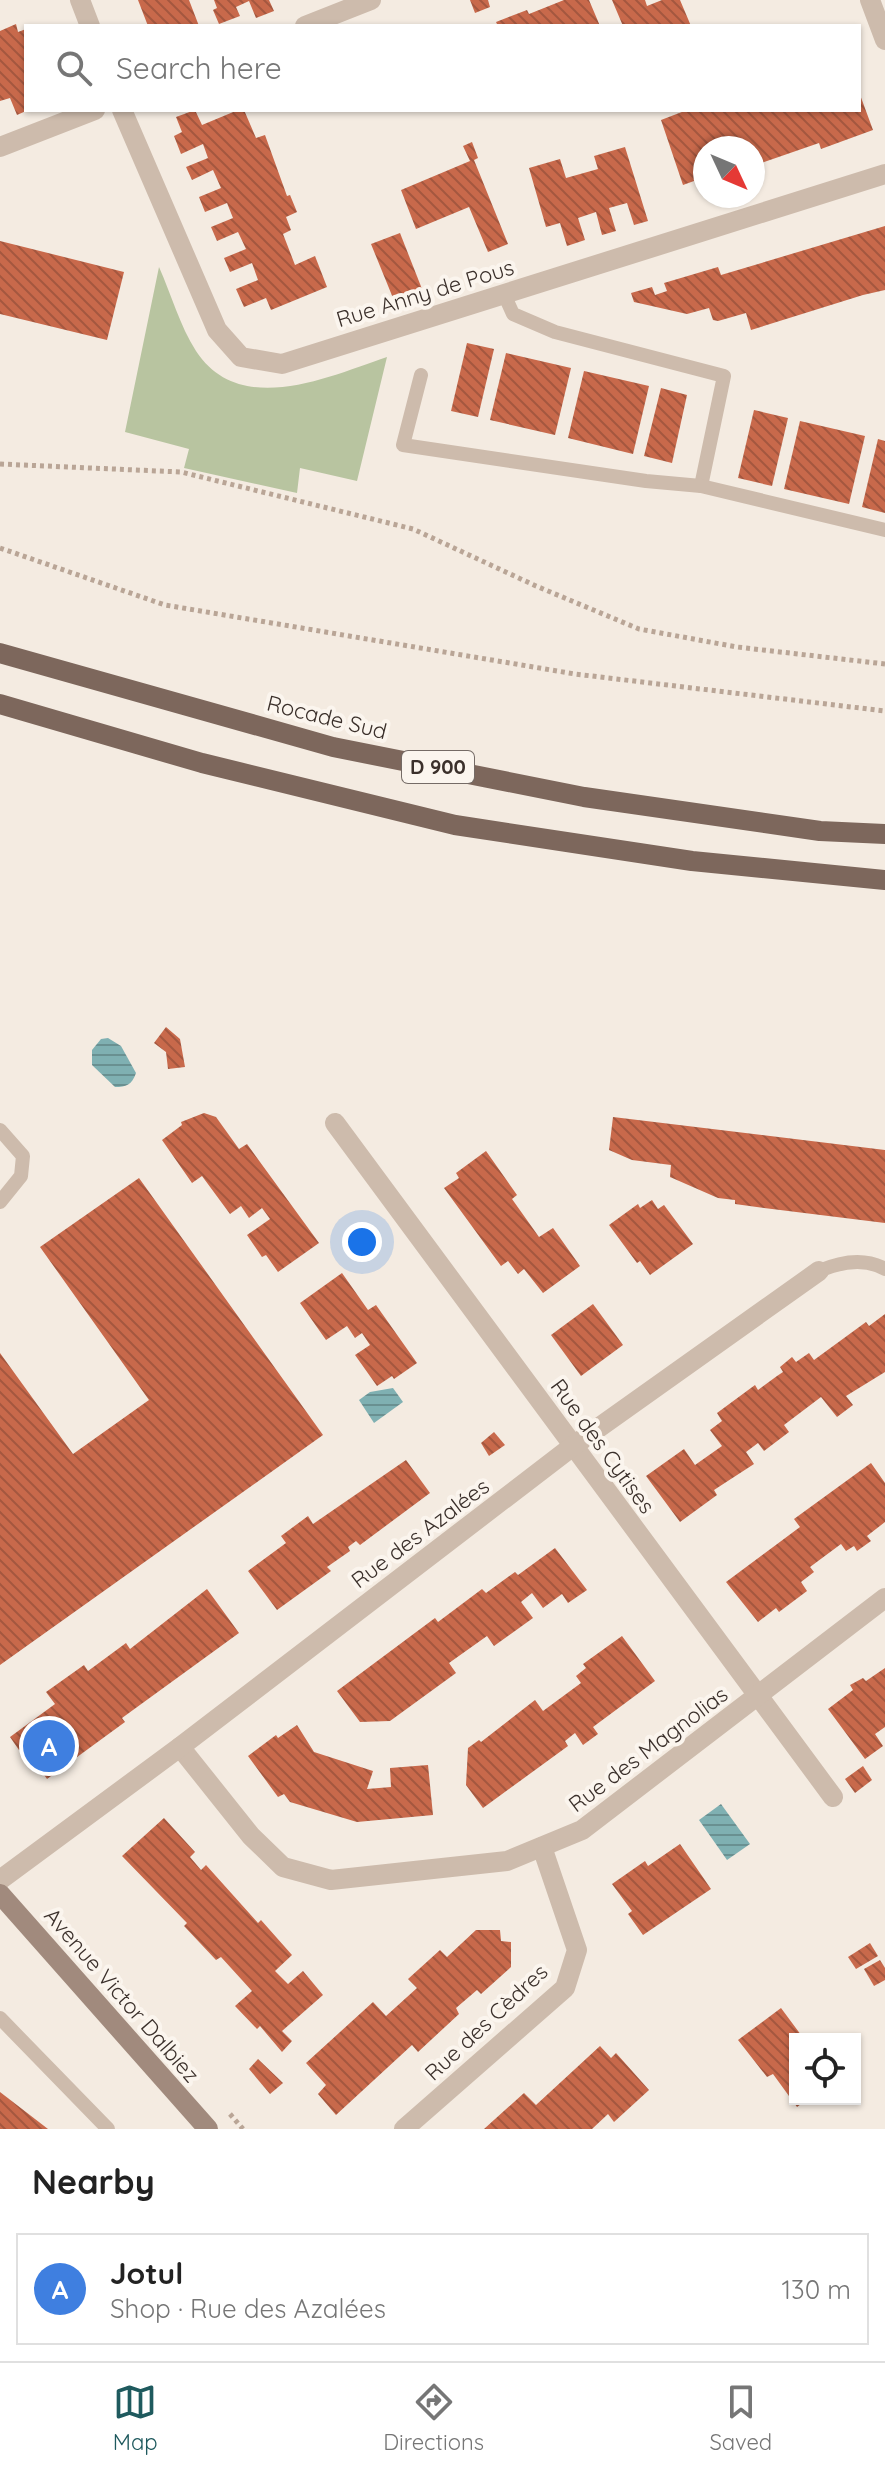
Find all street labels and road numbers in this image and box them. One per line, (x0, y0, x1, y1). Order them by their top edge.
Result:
street label: Rue Anny de Pous (333, 253, 517, 333)
street label: Rocade Sud (264, 689, 390, 745)
road number: D 900 (402, 751, 474, 783)
street label: Rue des Cytises (545, 1373, 661, 1519)
street label: Rue des Azalées (345, 1472, 495, 1594)
street label: Rue des Magnolias (563, 1680, 733, 1818)
street label: Avenue Victor Dalbiez (39, 1902, 205, 2088)
street label: Rue des Cèdres (419, 1958, 553, 2086)

